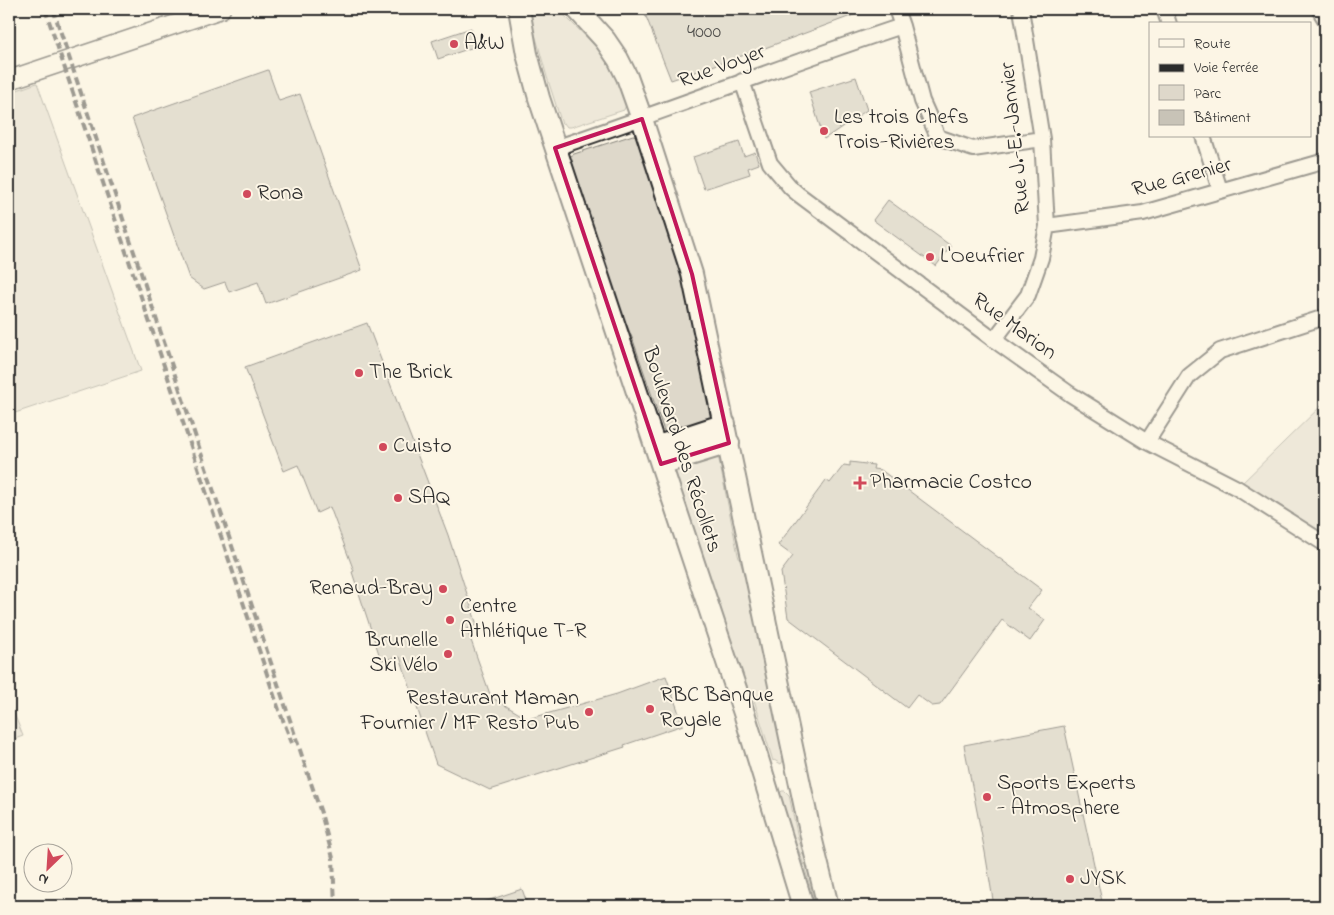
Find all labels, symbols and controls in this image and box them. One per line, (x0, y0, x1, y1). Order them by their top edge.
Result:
house number: 4000 (687, 18, 721, 47)
legend (1149, 22, 1312, 138)
place label: A&W (464, 28, 505, 60)
text: Route (1194, 33, 1231, 55)
street label: Rue Voyer (674, 36, 771, 98)
marker: A&W (448, 38, 460, 50)
text: Voie ferrée (1193, 57, 1259, 79)
street label: Rue J.-E.-Janvier (992, 60, 1040, 215)
text: Parc (1194, 83, 1222, 105)
place label: Les trois Chefs Trois-Rivières (834, 102, 969, 159)
text: Bâtiment (1193, 107, 1251, 129)
marker: Les trois Chefs Trois-Rivières (818, 125, 830, 137)
street label: Rue Grenier (1129, 149, 1236, 207)
place label: Rona (257, 178, 303, 210)
marker: Rona (241, 188, 253, 200)
place label: L'Oeufrier (940, 241, 1024, 273)
marker: L'Oeufrier (924, 251, 936, 263)
street label: Rue Marion (965, 285, 1063, 369)
street label: Boulevard des Récollets (632, 342, 729, 557)
place label: The Brick (369, 357, 453, 389)
marker: The Brick (353, 367, 365, 379)
place label: Cuisto (393, 431, 452, 463)
marker: Cuisto (377, 441, 389, 453)
place label: Pharmacie Costco (870, 467, 1032, 499)
marker: Pharmacie Costco (854, 477, 866, 489)
place label: SAQ (408, 482, 451, 514)
marker: SAQ (392, 492, 404, 504)
place label: Renaud-Bray (309, 573, 433, 606)
marker: Renaud-Bray (437, 583, 449, 595)
place label: Centre Athlétique T-R (460, 591, 587, 648)
marker: Centre Athlétique T-R (444, 614, 456, 626)
place label: Brunelle Ski Vélo (365, 625, 438, 682)
marker: Brunelle Ski Vélo (442, 648, 454, 660)
place label: RBC Banque Royale (660, 680, 774, 738)
place label: Restaurant Maman Fournier / MF Resto Pub (359, 683, 579, 740)
marker: RBC Banque Royale (644, 703, 656, 715)
marker: Restaurant Maman Fournier / MF Resto Pub (583, 706, 595, 718)
place label: Sports Experts - Atmosphere (997, 768, 1136, 825)
marker: Sports Experts - Atmosphere (981, 791, 993, 803)
north arrow (22, 842, 72, 892)
place label: JYSK (1080, 863, 1126, 895)
text: N (34, 867, 52, 890)
marker: JYSK (1064, 873, 1076, 885)

